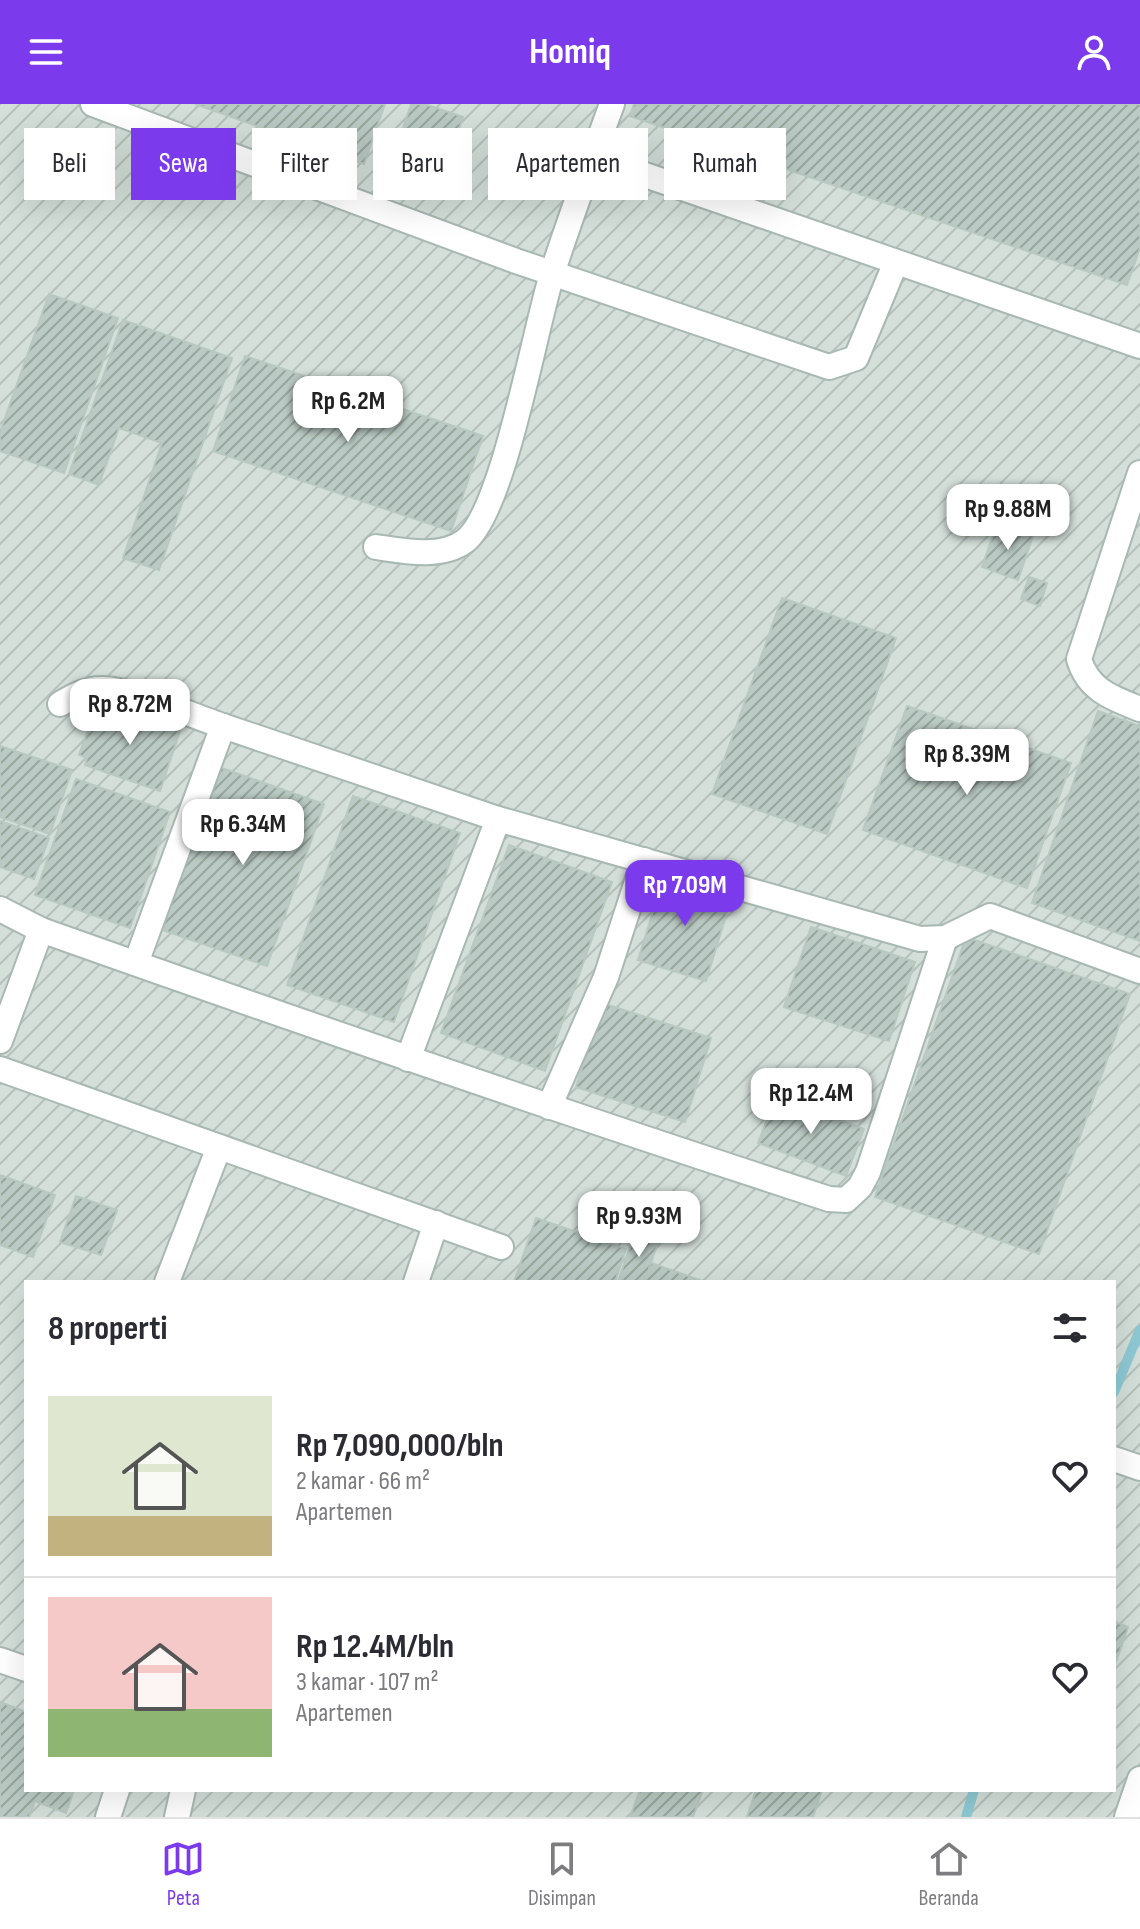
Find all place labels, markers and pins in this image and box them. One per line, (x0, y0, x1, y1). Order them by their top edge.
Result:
pin: Rp 6.2M (274, 376, 422, 444)
pin: Rp 9.88M (925, 484, 1091, 552)
pin: Rp 8.72M (47, 679, 213, 747)
pin: Rp 8.39M (884, 729, 1050, 797)
pin: Rp 6.34M (160, 799, 326, 867)
pin: Rp 7.09M (602, 860, 768, 928)
pin: Rp 12.4M (728, 1068, 894, 1136)
pin: Rp 9.93M (556, 1191, 722, 1259)

